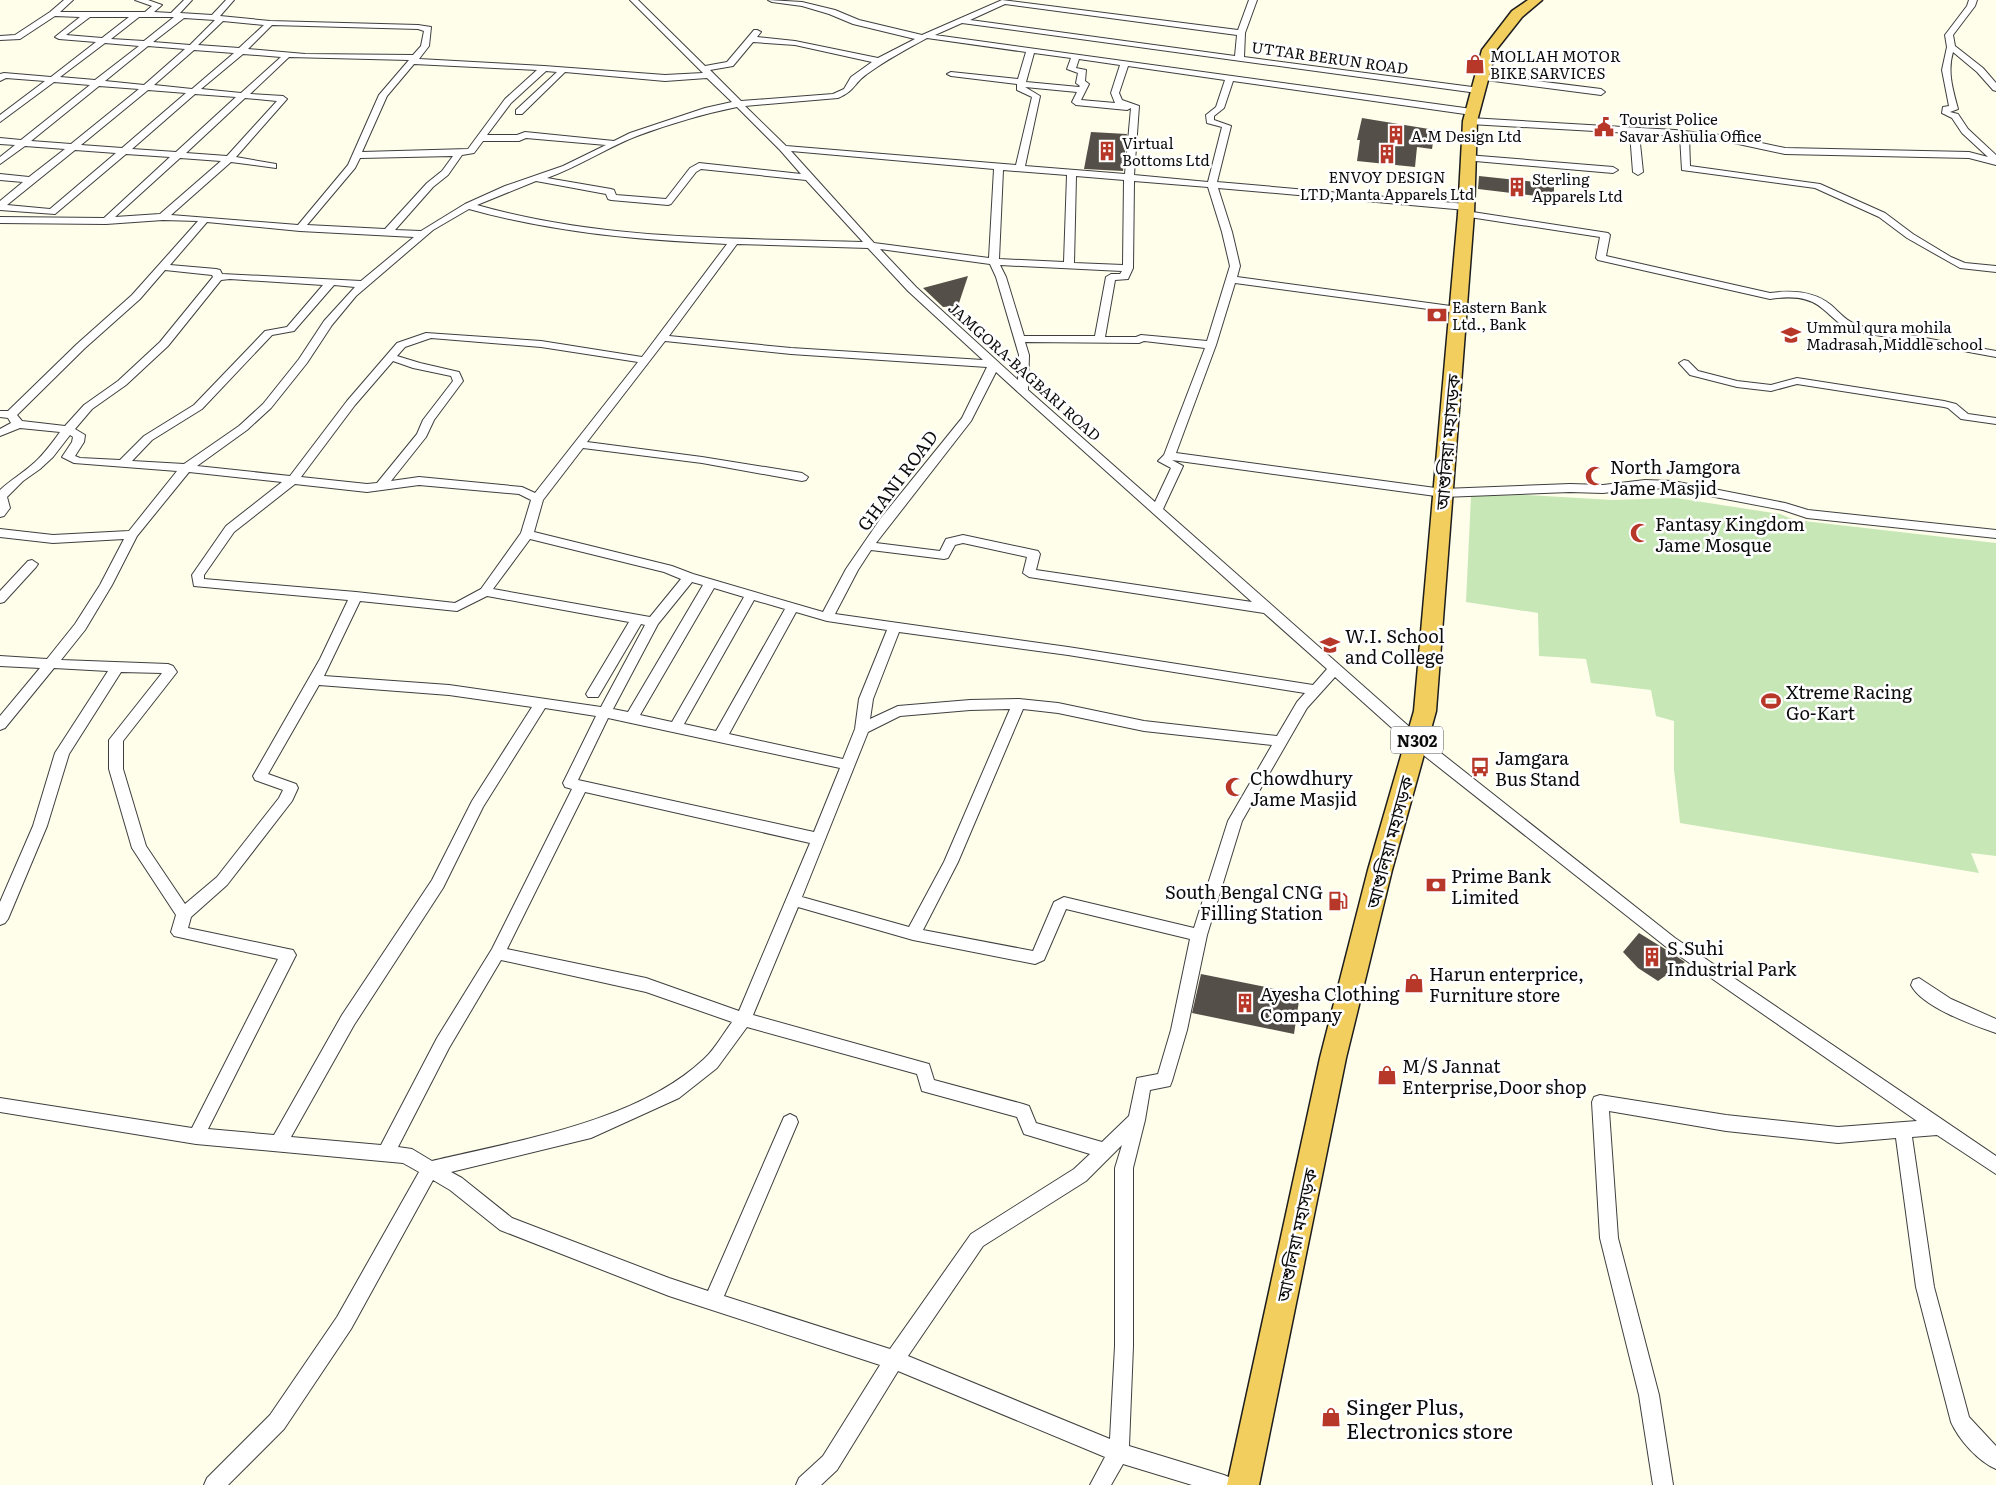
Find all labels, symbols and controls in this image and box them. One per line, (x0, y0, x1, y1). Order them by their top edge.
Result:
street label: UTTAR BERUN ROAD (1250, 35, 1410, 79)
place label: MOLLAH MOTOR BIKE SARVICES (1490, 44, 1621, 84)
shop icon: MOLLAH MOTOR BIKE SARVICES (1464, 53, 1486, 75)
place label: Tourist Police Savar Ashulia Office (1619, 107, 1762, 147)
public building icon: Tourist Police Savar Ashulia Office (1593, 116, 1615, 138)
building icon: A.M Design Ltd (1385, 124, 1407, 146)
place label: A.M Design Ltd (1411, 124, 1521, 147)
place label: Virtual Bottoms Ltd (1122, 131, 1210, 171)
building icon: Virtual Bottoms Ltd (1096, 140, 1118, 162)
building icon: ENVOY DESIGN LTD,Manta Apparels Ltd (1376, 143, 1398, 165)
place label: ENVOY DESIGN LTD,Manta Apparels Ltd (1300, 165, 1474, 205)
place label: Sterling Apparels Ltd (1532, 167, 1623, 207)
building icon: Sterling Apparels Ltd (1506, 176, 1528, 198)
place label: Eastern Bank Ltd., Bank (1452, 295, 1548, 335)
street label: JAMGORA-BAGBARI ROAD (944, 296, 1106, 446)
bank icon: Eastern Bank Ltd., Bank (1426, 304, 1448, 326)
place label: Ummul qura mohila Madrasah,Middle school (1806, 315, 1983, 355)
school or university icon: Ummul qura mohila Madrasah,Middle school (1780, 324, 1802, 346)
street label: আশুলিয়া মহাসড়ক (1428, 373, 1466, 512)
street label: GHANI ROAD (850, 424, 944, 536)
place label: North Jamgora Jame Masjid (1610, 453, 1741, 501)
mosque icon: North Jamgora Jame Masjid (1584, 465, 1606, 487)
place label: Fantasy Kingdom Jame Mosque (1655, 510, 1805, 558)
mosque icon: Fantasy Kingdom Jame Mosque (1629, 522, 1651, 544)
place label: W.I. School and College (1345, 622, 1444, 670)
school or university icon: W.I. School and College (1319, 634, 1341, 656)
place label: Xtreme Racing Go-Kart (1786, 678, 1913, 726)
sports icon: Xtreme Racing Go-Kart (1760, 690, 1782, 712)
road number: N302 (1391, 726, 1443, 754)
place label: Jamgara Bus Stand (1495, 744, 1580, 792)
bus stop icon: Jamgara Bus Stand (1469, 756, 1491, 778)
place label: Chowdhury Jame Masjid (1250, 764, 1357, 812)
street label: আশুলিয়া মহাসড়ক (1358, 772, 1420, 912)
mosque icon: Chowdhury Jame Masjid (1224, 776, 1246, 798)
place label: Prime Bank Limited (1451, 862, 1552, 910)
bank icon: Prime Bank Limited (1425, 874, 1447, 896)
place label: South Bengal CNG Filling Station (1165, 878, 1323, 926)
fuel station icon: South Bengal CNG Filling Station (1327, 890, 1349, 912)
place label: S.Suhi Industrial Park (1667, 934, 1798, 982)
building icon: S.Suhi Industrial Park (1641, 946, 1663, 968)
place label: Harun enterprice, Furniture store (1429, 960, 1584, 1008)
shop icon: Harun enterprice, Furniture store (1403, 972, 1425, 994)
place label: Ayesha Clothing Company (1260, 980, 1401, 1028)
building icon: Ayesha Clothing Company (1234, 992, 1256, 1014)
place label: M/S Jannat Enterprise,Door shop (1402, 1052, 1587, 1100)
shop icon: M/S Jannat Enterprise,Door shop (1376, 1064, 1398, 1086)
street label: আশুলিয়া মহাসড়ক (1268, 1165, 1323, 1305)
place label: Singer Plus, Electronics store (1346, 1390, 1513, 1445)
shop icon: Singer Plus, Electronics store (1320, 1406, 1342, 1428)

